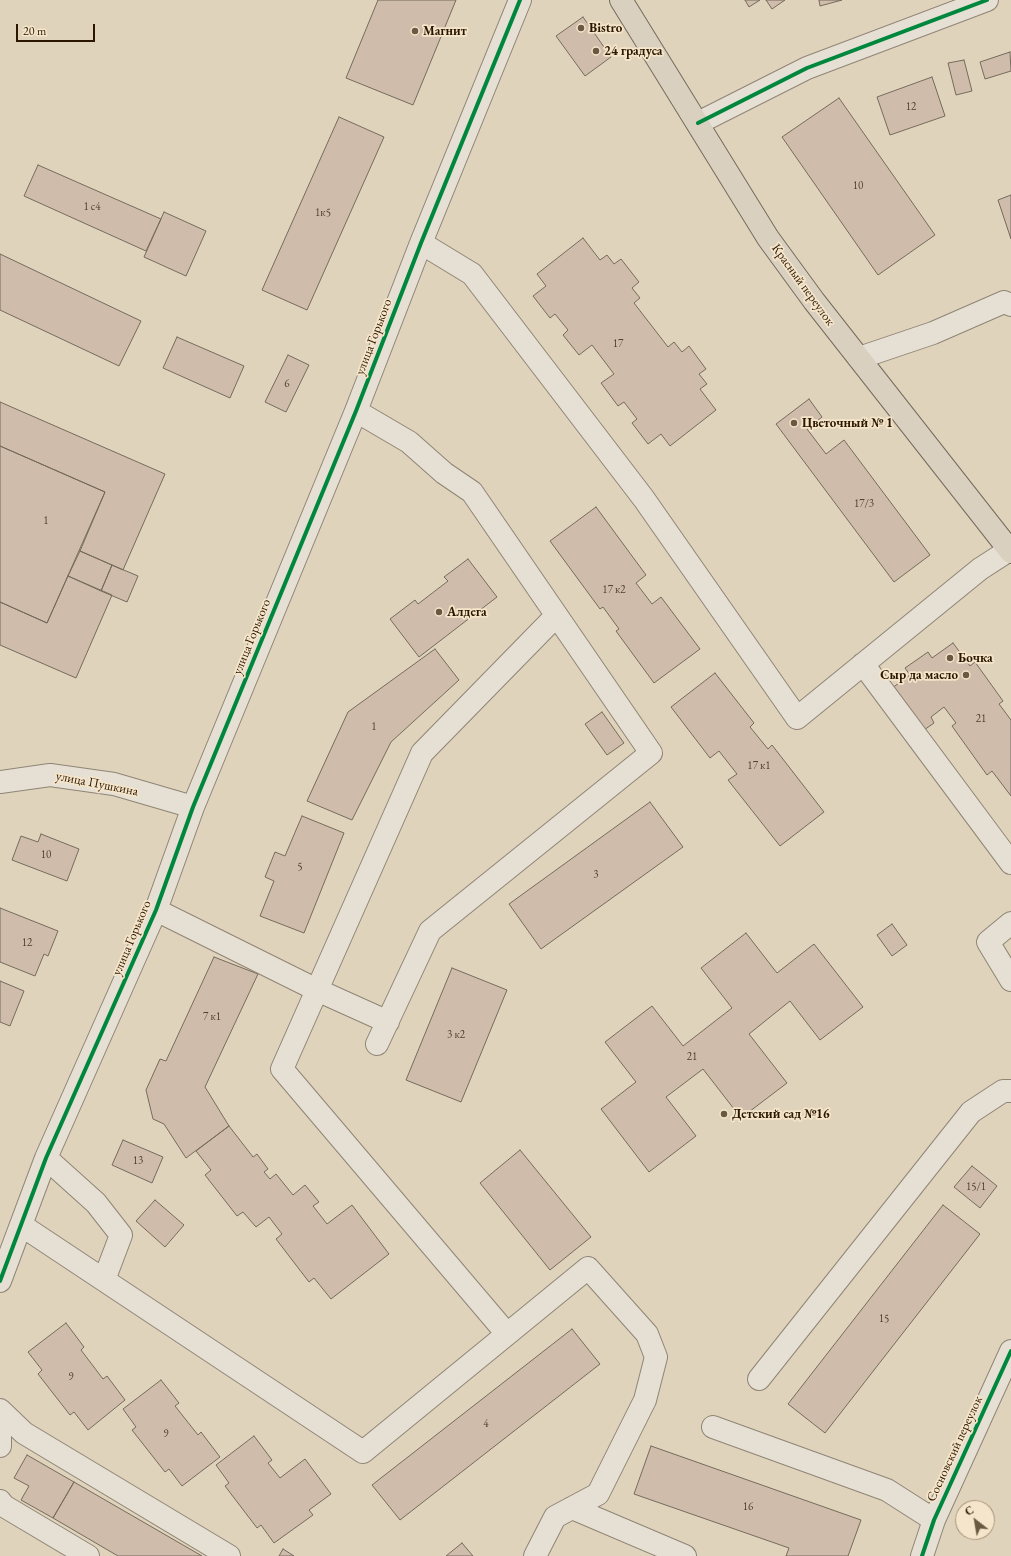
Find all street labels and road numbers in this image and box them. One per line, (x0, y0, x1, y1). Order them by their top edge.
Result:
street label: Красный переулок (768, 241, 838, 329)
street label: улица Горького (352, 297, 396, 377)
street label: улица Горького (230, 597, 274, 677)
street label: улица Пушкина (55, 768, 139, 800)
street label: улица Горького (109, 898, 155, 978)
street label: Сосновский переулок (924, 1394, 986, 1504)

